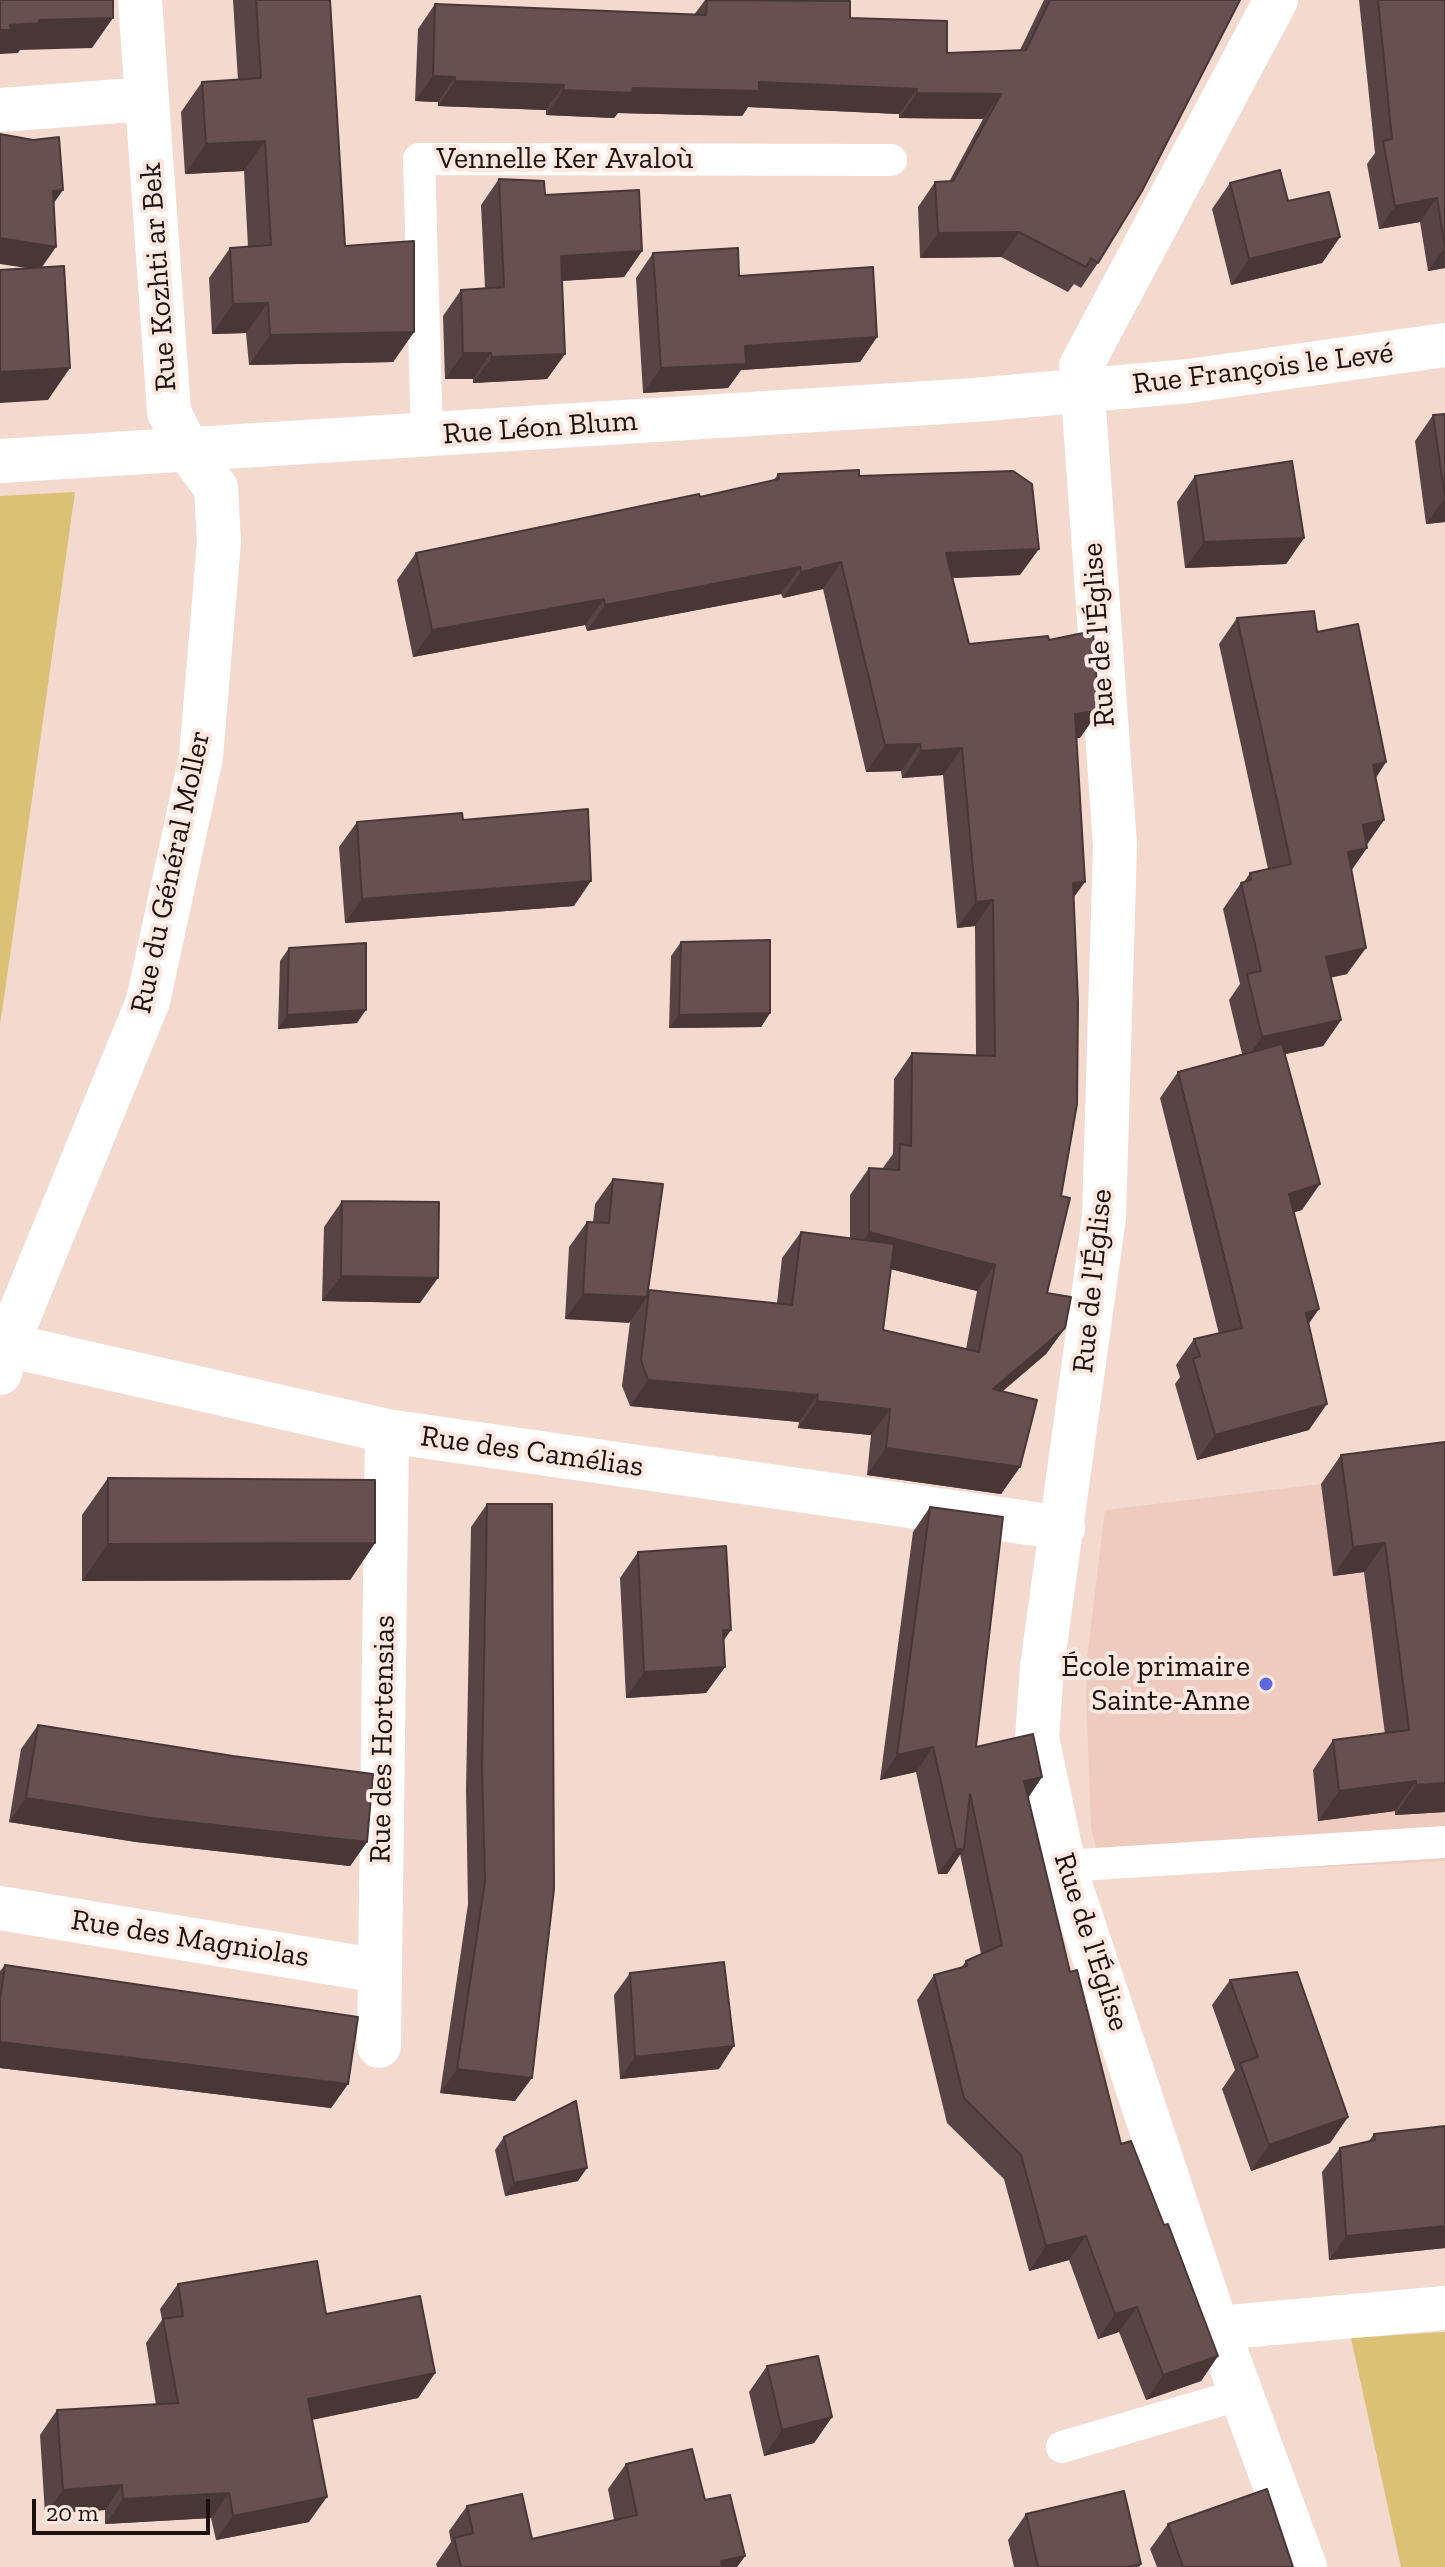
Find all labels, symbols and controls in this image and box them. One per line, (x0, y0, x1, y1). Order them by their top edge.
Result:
street label: Vennelle Ker Avaloù (436, 141, 694, 177)
street label: Rue Kozhti ar Bek (133, 161, 185, 393)
street label: Rue François le Levé (1131, 335, 1395, 403)
street label: Rue Léon Blum (442, 403, 638, 453)
street label: Rue de l'Église (1075, 542, 1123, 728)
street label: Rue du Général Moller (123, 727, 219, 1017)
street label: Rue de l'Église (1065, 1187, 1121, 1375)
street label: Rue des Camélias (418, 1419, 646, 1485)
street label: Rue des Hortensias (363, 1615, 403, 1863)
place label: École primaire Sainte-Anne (1061, 1649, 1250, 1720)
marker: École primaire Sainte-Anne (1257, 1675, 1275, 1693)
street label: Rue de l'Église (1045, 1849, 1137, 2035)
street label: Rue des Magniolas (68, 1902, 312, 1976)
scale bar (36, 2483, 214, 2533)
text: 20 m (46, 2498, 98, 2527)

